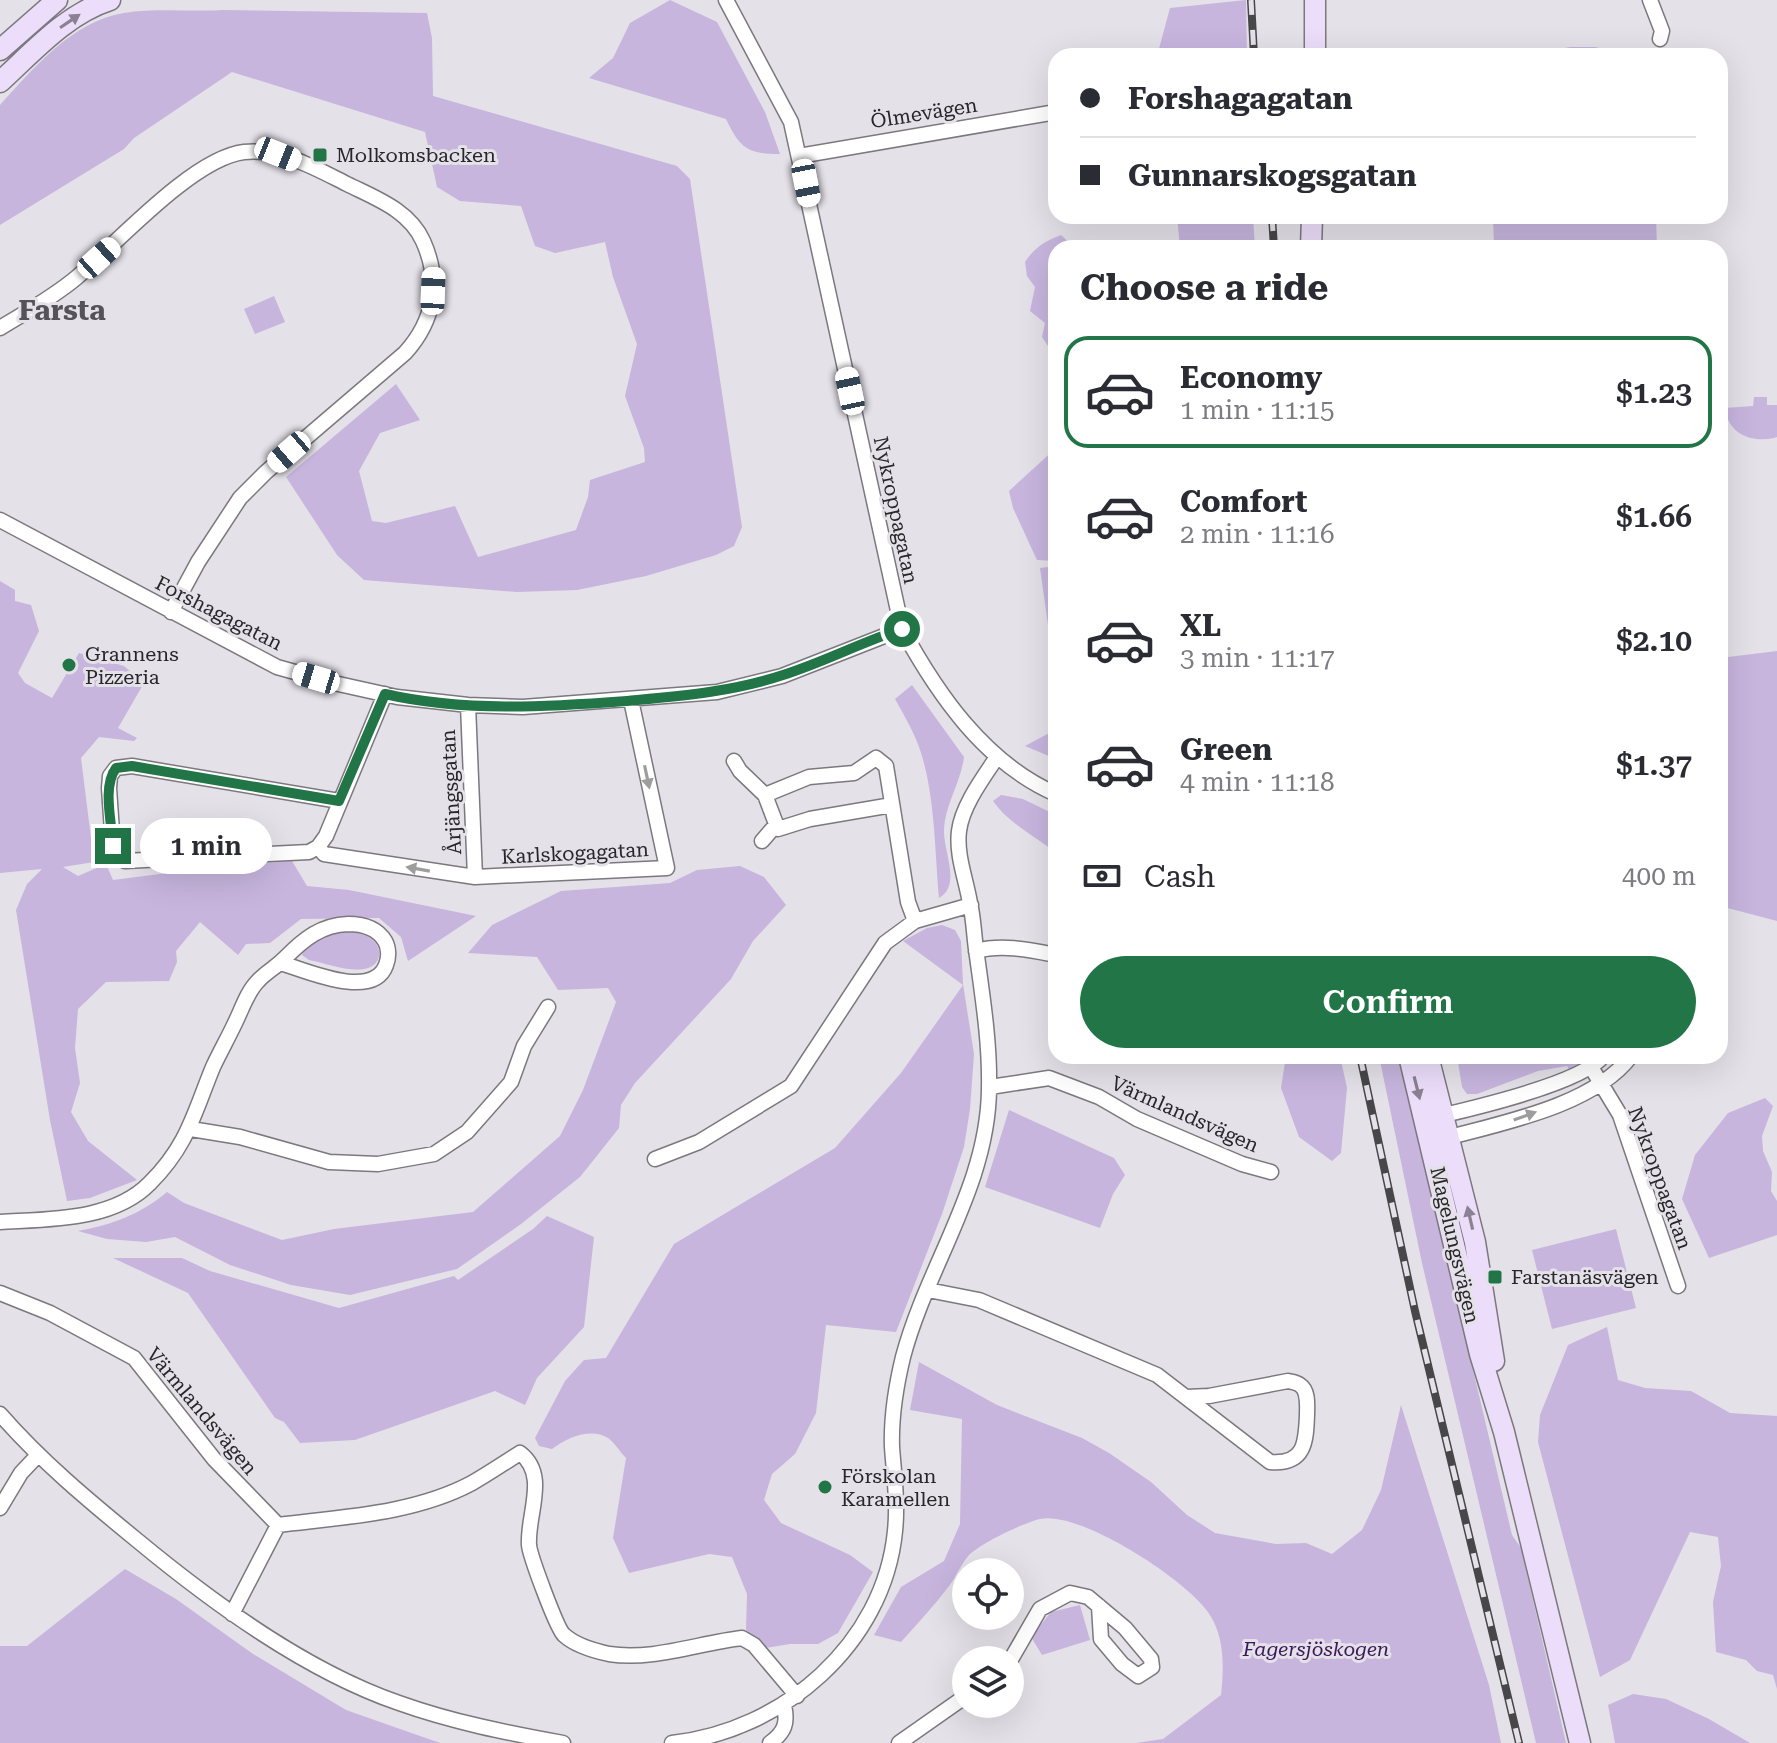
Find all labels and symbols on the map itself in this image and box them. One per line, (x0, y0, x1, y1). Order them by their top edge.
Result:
one-way arrow (60, 13, 81, 28)
street label: Ölmevägen (869, 93, 979, 133)
car (251, 134, 305, 174)
place label: Molkomsbacken (336, 143, 496, 167)
marker: Molkomsbacken (311, 146, 329, 164)
car (790, 157, 822, 209)
car (73, 233, 125, 283)
car (420, 267, 446, 315)
district label: Farsta (18, 294, 106, 327)
car (833, 365, 867, 417)
car (263, 427, 315, 477)
street label: Nykroppagatan (869, 434, 923, 586)
street label: Forshagagatan (151, 571, 287, 655)
route start (884, 611, 920, 647)
place label: Grannens Pizzeria (85, 642, 179, 689)
marker: Grannens Pizzeria (60, 656, 78, 674)
car (290, 660, 342, 696)
street label: Årjängsgatan (436, 729, 466, 855)
one-way arrow (641, 764, 654, 789)
callout: 1 min (141, 818, 273, 874)
route end (95, 828, 131, 864)
street label: Karlskogagatan (500, 837, 650, 869)
one-way arrow (405, 863, 430, 875)
street label: Värmlandsvägen (1107, 1071, 1263, 1157)
one-way arrow (1412, 1075, 1424, 1100)
street label: Nykroppagatan (1623, 1103, 1697, 1253)
one-way arrow (1513, 1109, 1537, 1121)
street label: Magelungsvägen (1425, 1164, 1485, 1326)
one-way arrow (1463, 1205, 1475, 1230)
place label: Farstanäsvägen (1511, 1265, 1659, 1289)
marker: Farstanäsvägen (1486, 1268, 1504, 1286)
street label: Värmlandsvägen (142, 1342, 262, 1480)
place label: Förskolan Karamellen (841, 1464, 950, 1511)
marker: Förskolan Karamellen (816, 1478, 834, 1496)
park label: Fagersjöskogen (1242, 1637, 1389, 1661)

